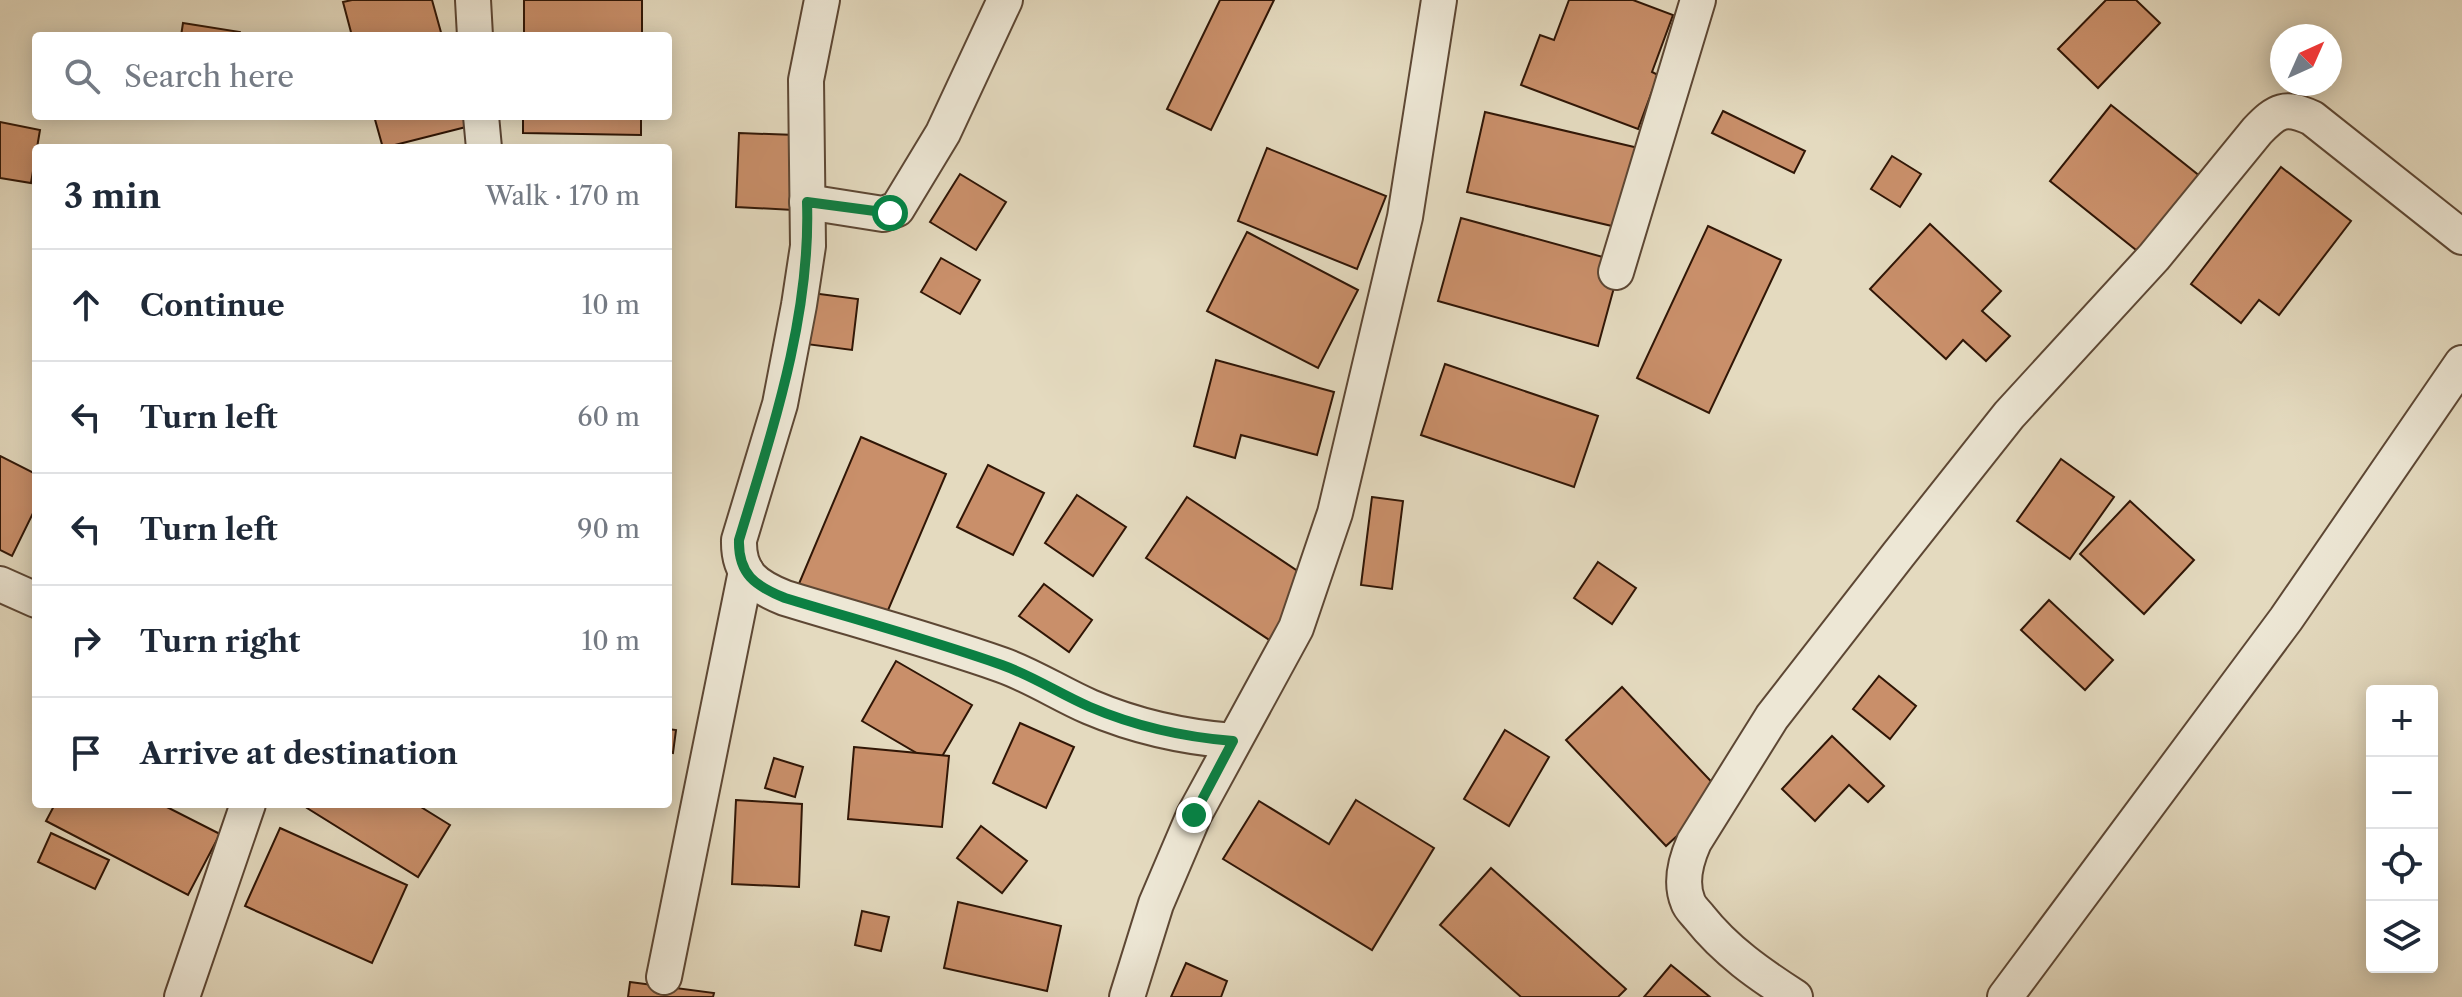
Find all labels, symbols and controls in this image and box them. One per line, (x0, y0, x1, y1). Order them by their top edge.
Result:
north arrow (2270, 24, 2342, 96)
search box (32, 32, 672, 120)
icon: search (60, 54, 104, 98)
text: Search here (124, 58, 294, 95)
text: 3 min (64, 175, 161, 217)
text: Walk · 170 m (485, 180, 640, 212)
route start (872, 195, 908, 231)
icon: ahead (64, 283, 108, 327)
text: Continue (140, 287, 285, 324)
text: 10 m (581, 289, 640, 321)
icon: left (64, 395, 108, 439)
text: Turn left (140, 399, 277, 436)
text: 60 m (577, 401, 640, 433)
icon: left (64, 507, 108, 551)
text: Turn left (140, 511, 277, 548)
text: 90 m (577, 513, 640, 545)
icon: right (64, 619, 108, 663)
text: Turn right (140, 623, 300, 660)
text: 10 m (581, 625, 640, 657)
map controls (2366, 685, 2438, 973)
button: + (2366, 685, 2438, 757)
icon: arrive (64, 731, 108, 775)
text: Arrive at destination (140, 735, 458, 772)
button: − (2366, 757, 2438, 829)
route end (1176, 797, 1212, 833)
button: locate (2366, 829, 2438, 901)
button: layers (2366, 901, 2438, 973)

